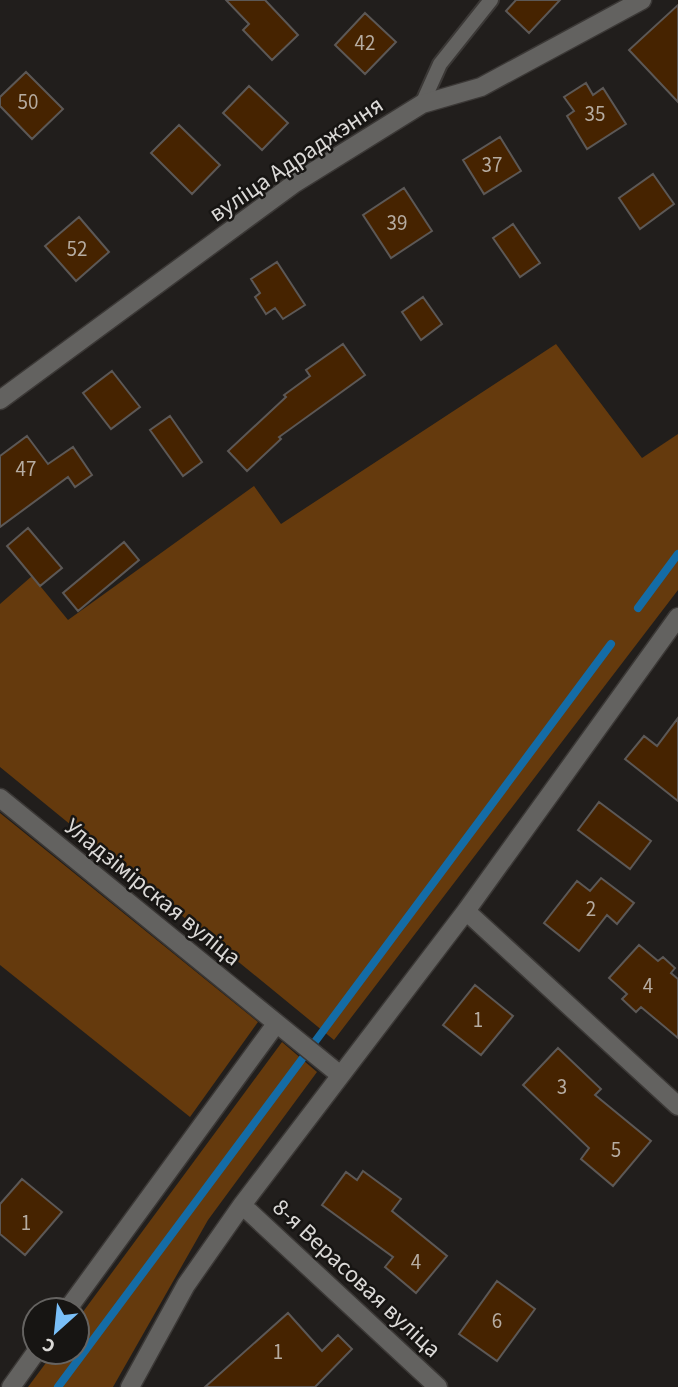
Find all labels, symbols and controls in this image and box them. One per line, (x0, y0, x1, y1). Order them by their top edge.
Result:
house number: 42 (355, 28, 375, 58)
house number: 50 (18, 87, 38, 117)
street label: вуліца Адраджэння (202, 88, 391, 231)
house number: 35 (585, 99, 605, 129)
house number: 37 (482, 150, 502, 180)
house number: 39 (387, 208, 407, 238)
house number: 52 (67, 234, 87, 264)
house number: 47 (16, 454, 36, 484)
street label: Уладзімірская вуліца (57, 810, 249, 975)
house number: 2 (586, 894, 596, 924)
house number: 4 (643, 971, 653, 1001)
house number: 1 (473, 1005, 483, 1035)
house number: 3 (557, 1072, 567, 1102)
house number: 5 (611, 1135, 621, 1165)
street label: 8-я Верасовая вуліца (264, 1191, 449, 1366)
house number: 1 (21, 1208, 31, 1238)
house number: 4 (411, 1247, 421, 1277)
north arrow (21, 1296, 91, 1366)
house number: 6 (492, 1306, 502, 1336)
text: С (38, 1330, 60, 1359)
house number: 1 (273, 1337, 283, 1367)

